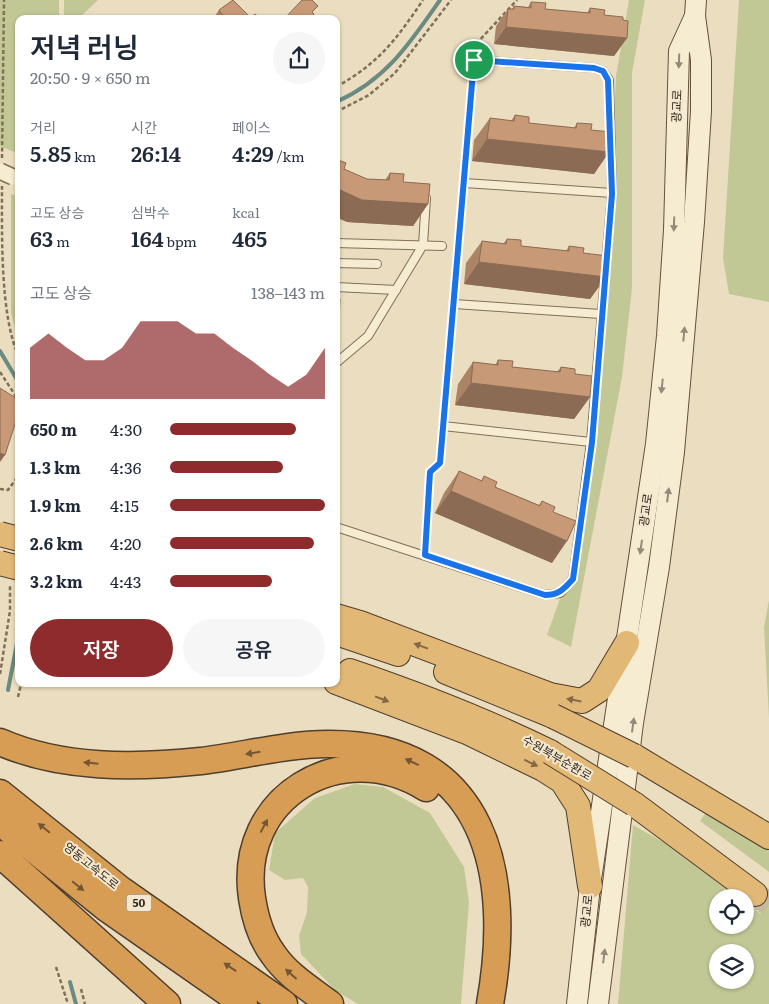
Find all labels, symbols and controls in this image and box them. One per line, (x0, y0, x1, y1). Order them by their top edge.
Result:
text: 저녁 러닝 (30, 25, 139, 67)
button: share (273, 32, 325, 84)
pin (453, 39, 495, 81)
icon: arrive (460, 46, 488, 74)
one-way arrow (674, 54, 682, 70)
text: 20:50 · 9 × 650 m (30, 65, 151, 89)
street label: 광교로 (666, 89, 686, 123)
text: 거리 (30, 117, 56, 137)
text: 시간 (131, 117, 157, 137)
text: 페이스 (232, 117, 271, 137)
text: 5.85 (30, 137, 71, 168)
text: 26:14 (131, 137, 181, 168)
text: 4:29 (232, 137, 274, 168)
text: km (71, 146, 96, 166)
text: /km (274, 146, 305, 166)
text: 고도 상승 (30, 202, 84, 222)
text: 심박수 (131, 202, 170, 222)
text: kcal (232, 202, 260, 222)
one-way arrow (670, 216, 678, 232)
text: 63 (30, 222, 53, 253)
text: 164 (131, 222, 164, 253)
text: 465 (232, 222, 267, 253)
text: m (53, 231, 70, 251)
text: bpm (164, 231, 197, 251)
text: 고도 상승 (30, 280, 92, 304)
text: 138–143 m (251, 280, 325, 304)
one-way arrow (681, 325, 689, 341)
one-way arrow (658, 378, 666, 394)
text: 650 m (30, 417, 77, 441)
text: 4:30 (110, 417, 142, 441)
text: 1.3 km (30, 455, 81, 479)
text: 4:36 (110, 455, 141, 479)
one-way arrow (664, 487, 672, 503)
street label: 광교로 (634, 492, 656, 528)
text: 1.9 km (30, 493, 81, 517)
text: 4:15 (110, 493, 139, 517)
text: 2.6 km (30, 531, 83, 555)
text: 4:20 (110, 531, 141, 555)
one-way arrow (637, 539, 645, 555)
text: 3.2 km (30, 569, 83, 593)
text: 4:43 (110, 569, 141, 593)
button: 저장 (30, 619, 173, 677)
button: 공유 (183, 619, 325, 677)
one-way arrow (413, 642, 428, 650)
one-way arrow (565, 695, 581, 703)
one-way arrow (375, 696, 389, 704)
one-way arrow (629, 717, 637, 733)
street label: 수원북부순환로 (520, 730, 595, 784)
one-way arrow (244, 749, 260, 757)
one-way arrow (405, 757, 419, 765)
one-way arrow (83, 759, 99, 767)
one-way arrow (524, 759, 538, 767)
one-way arrow (259, 819, 268, 833)
one-way arrow (37, 822, 50, 833)
street label: 영동고속도로 (60, 837, 123, 893)
one-way arrow (72, 880, 84, 892)
map controls (709, 889, 754, 989)
button: locate (709, 889, 754, 934)
street label: 광교로 (575, 893, 597, 928)
road number: 50 (126, 894, 152, 911)
button: layers (709, 944, 754, 989)
one-way arrow (600, 947, 608, 963)
one-way arrow (223, 962, 236, 972)
one-way arrow (286, 968, 298, 980)

